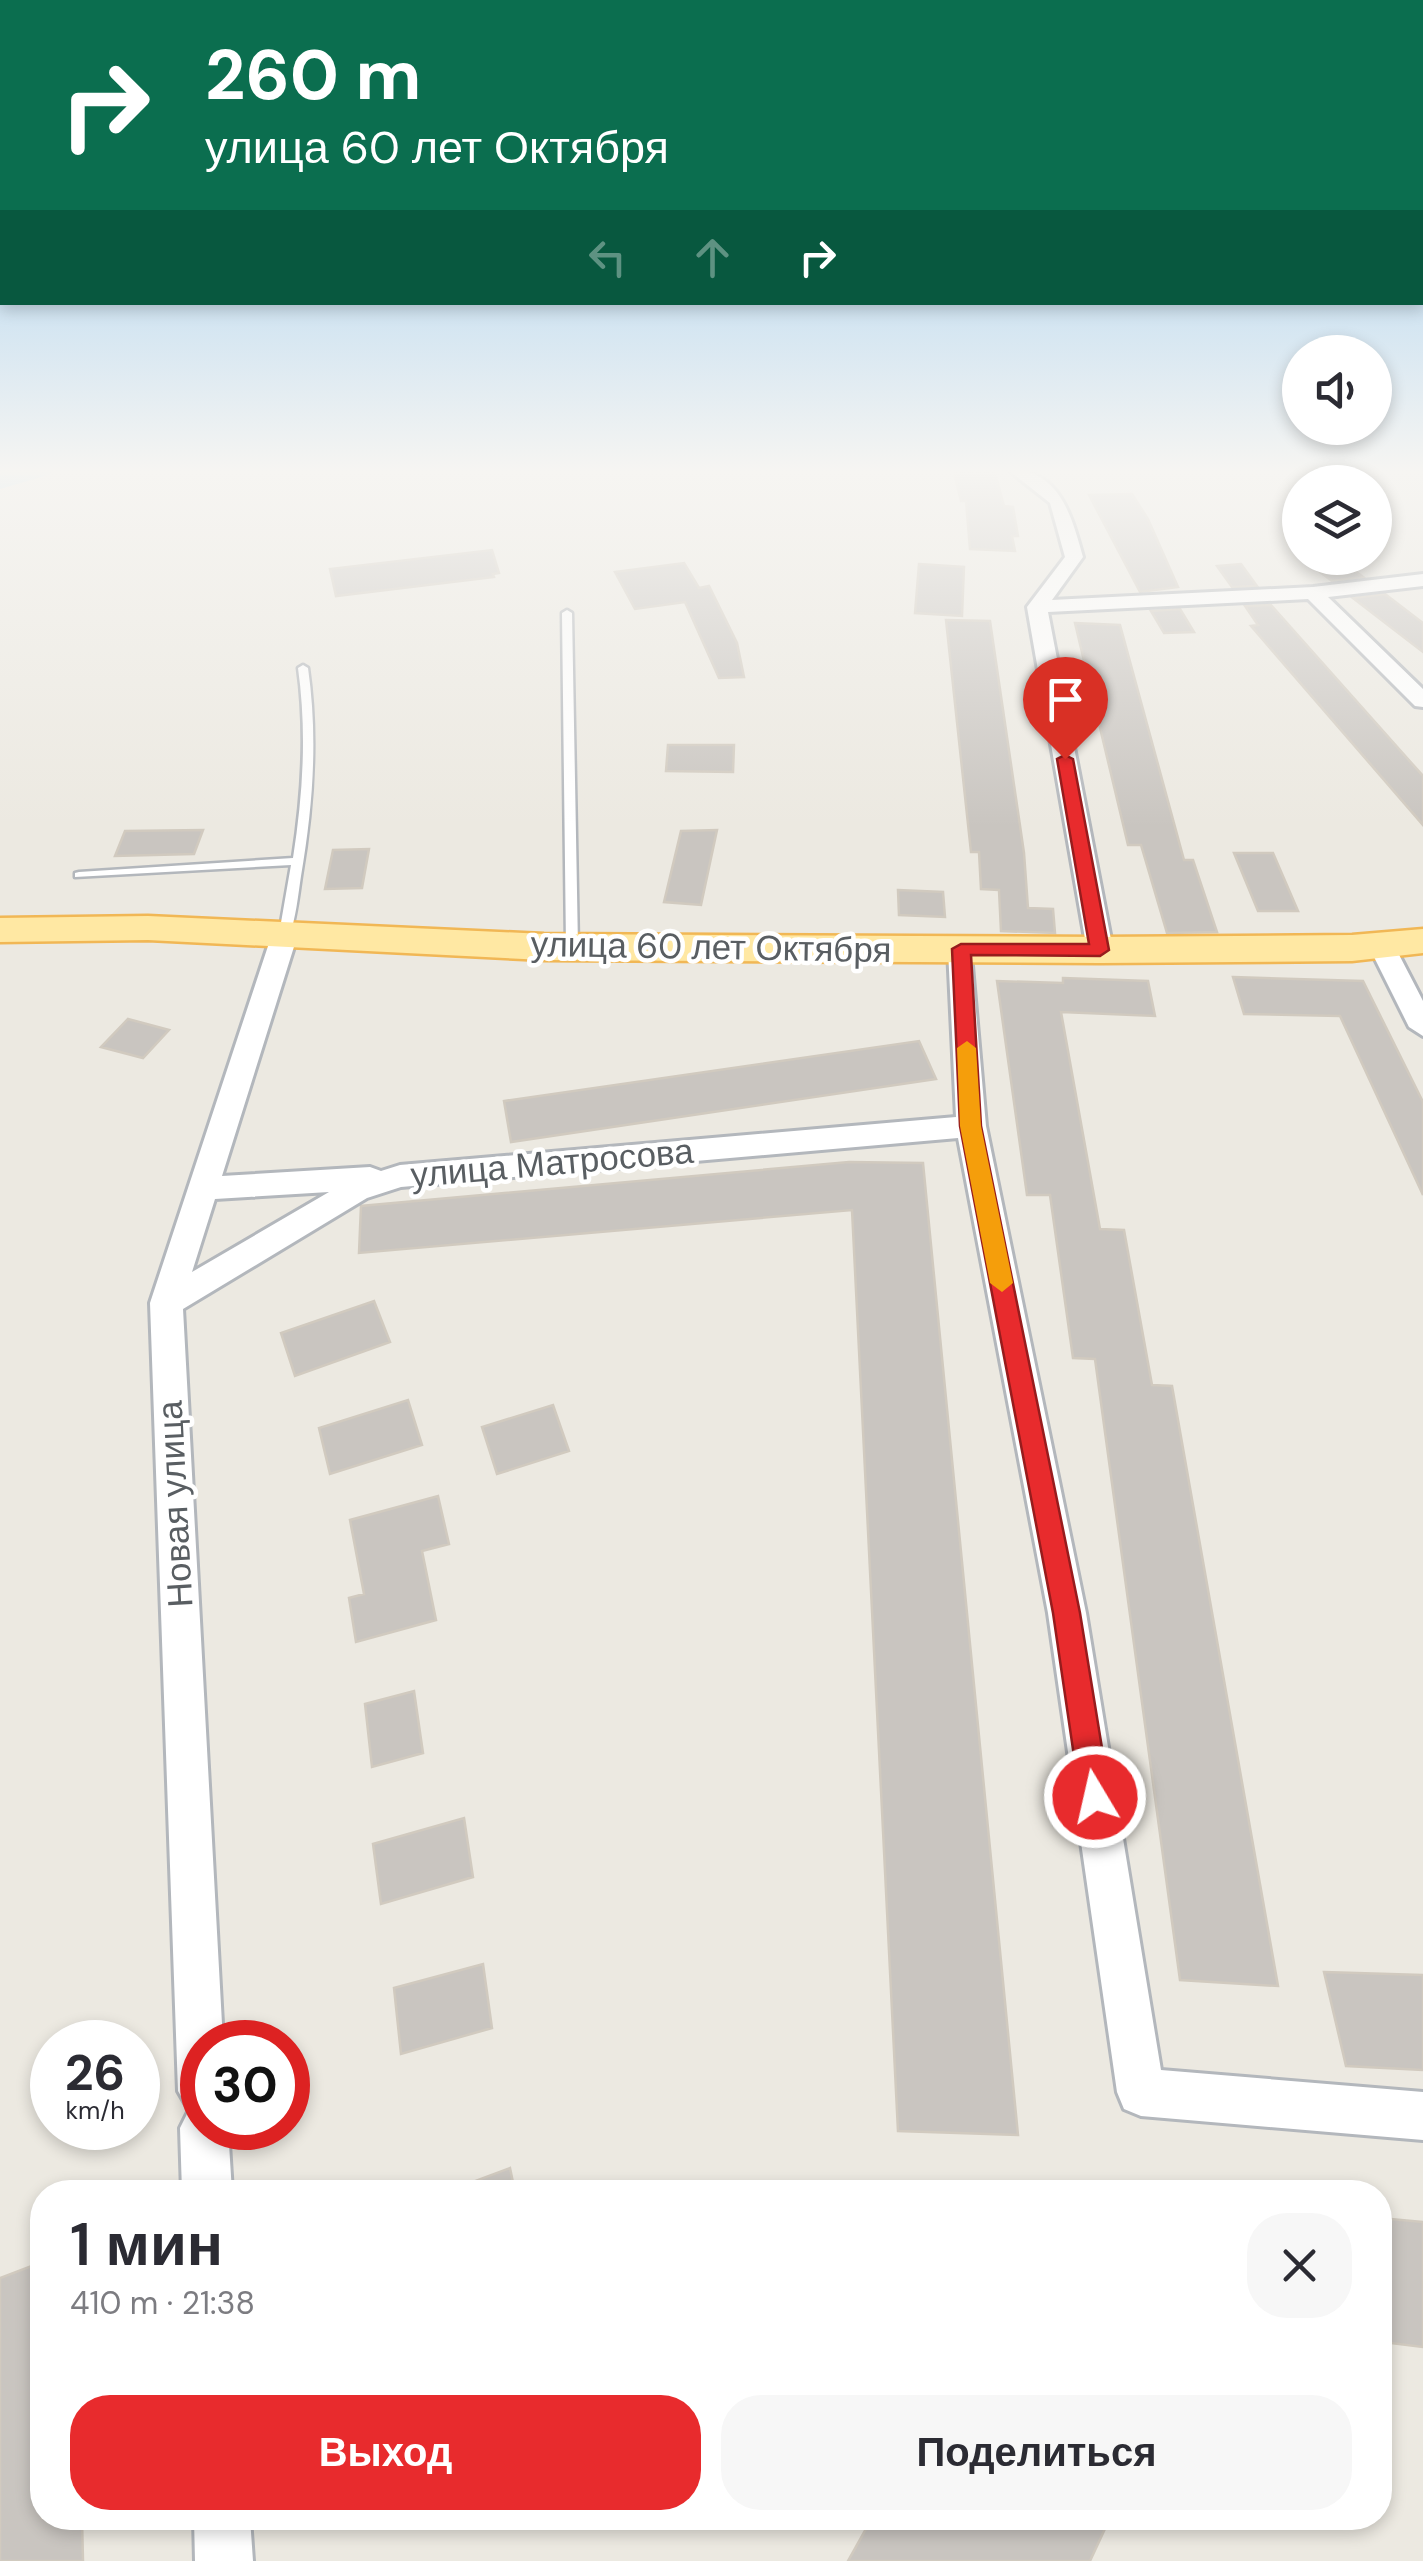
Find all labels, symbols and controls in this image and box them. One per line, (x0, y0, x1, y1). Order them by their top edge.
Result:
text: 260 m (205, 30, 421, 121)
icon: right (40, 40, 170, 170)
text: улица 60 лет Октября (205, 118, 669, 177)
icon: left (580, 230, 635, 285)
icon: ahead (685, 230, 740, 285)
icon: right (790, 230, 845, 285)
map controls (1282, 335, 1392, 575)
button: sound (1282, 335, 1392, 445)
button: layers (1282, 465, 1392, 575)
pin (1023, 657, 1108, 760)
icon: arrive (1038, 672, 1093, 727)
street label: улица 60 лет Октября (530, 921, 892, 973)
street label: улица Матросова (409, 1128, 696, 1198)
street label: Новая улица (147, 1399, 203, 1609)
position arrow (1043, 1745, 1147, 1849)
speed limit sign: 30 (180, 2020, 310, 2150)
text: 26 (65, 2040, 125, 2106)
text: km/h (65, 2094, 125, 2127)
text: 1 мин (70, 2205, 223, 2284)
button: close (1247, 2213, 1352, 2318)
text: 410 m · 21:38 (70, 2282, 255, 2324)
button: Выход (70, 2395, 701, 2510)
button: Поделиться (721, 2395, 1352, 2510)

